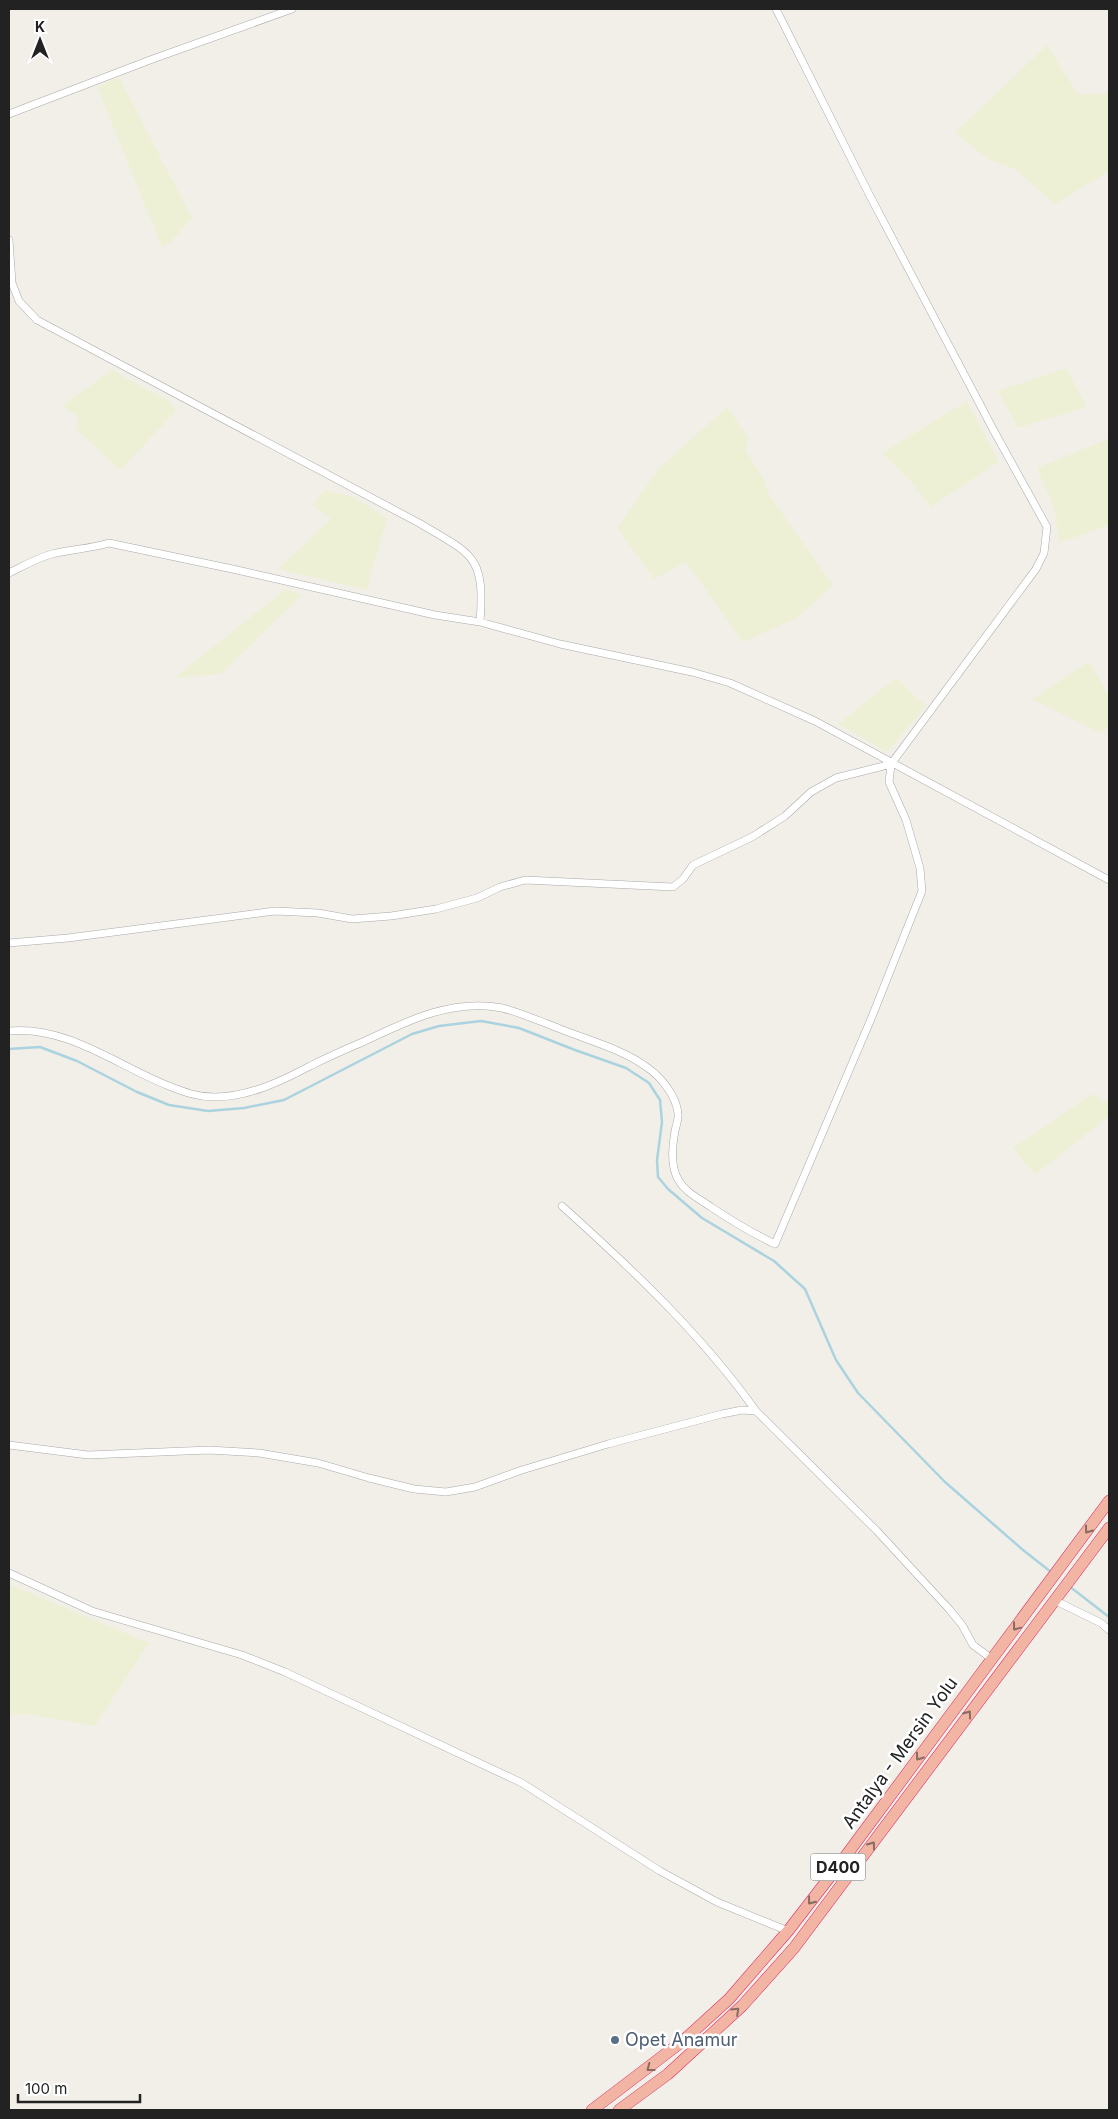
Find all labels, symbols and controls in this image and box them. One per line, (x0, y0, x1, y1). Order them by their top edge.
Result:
north arrow (15, 15, 65, 65)
text: K (35, 18, 45, 35)
one-way arrow (1085, 1524, 1094, 1534)
one-way arrow (1013, 1621, 1021, 1630)
street label: Antalya - Mersin Yolu (838, 1673, 962, 1832)
one-way arrow (963, 1711, 971, 1720)
one-way arrow (916, 1751, 925, 1761)
one-way arrow (866, 1841, 875, 1851)
road number: D400 (810, 1854, 866, 1880)
one-way arrow (808, 1895, 817, 1905)
one-way arrow (731, 2008, 740, 2017)
place label: Opet Anamur (625, 2029, 738, 2050)
marker: Opet Anamur (609, 2034, 621, 2046)
one-way arrow (646, 2062, 656, 2071)
scale bar (18, 2072, 140, 2104)
text: 100 m (25, 2079, 67, 2098)

